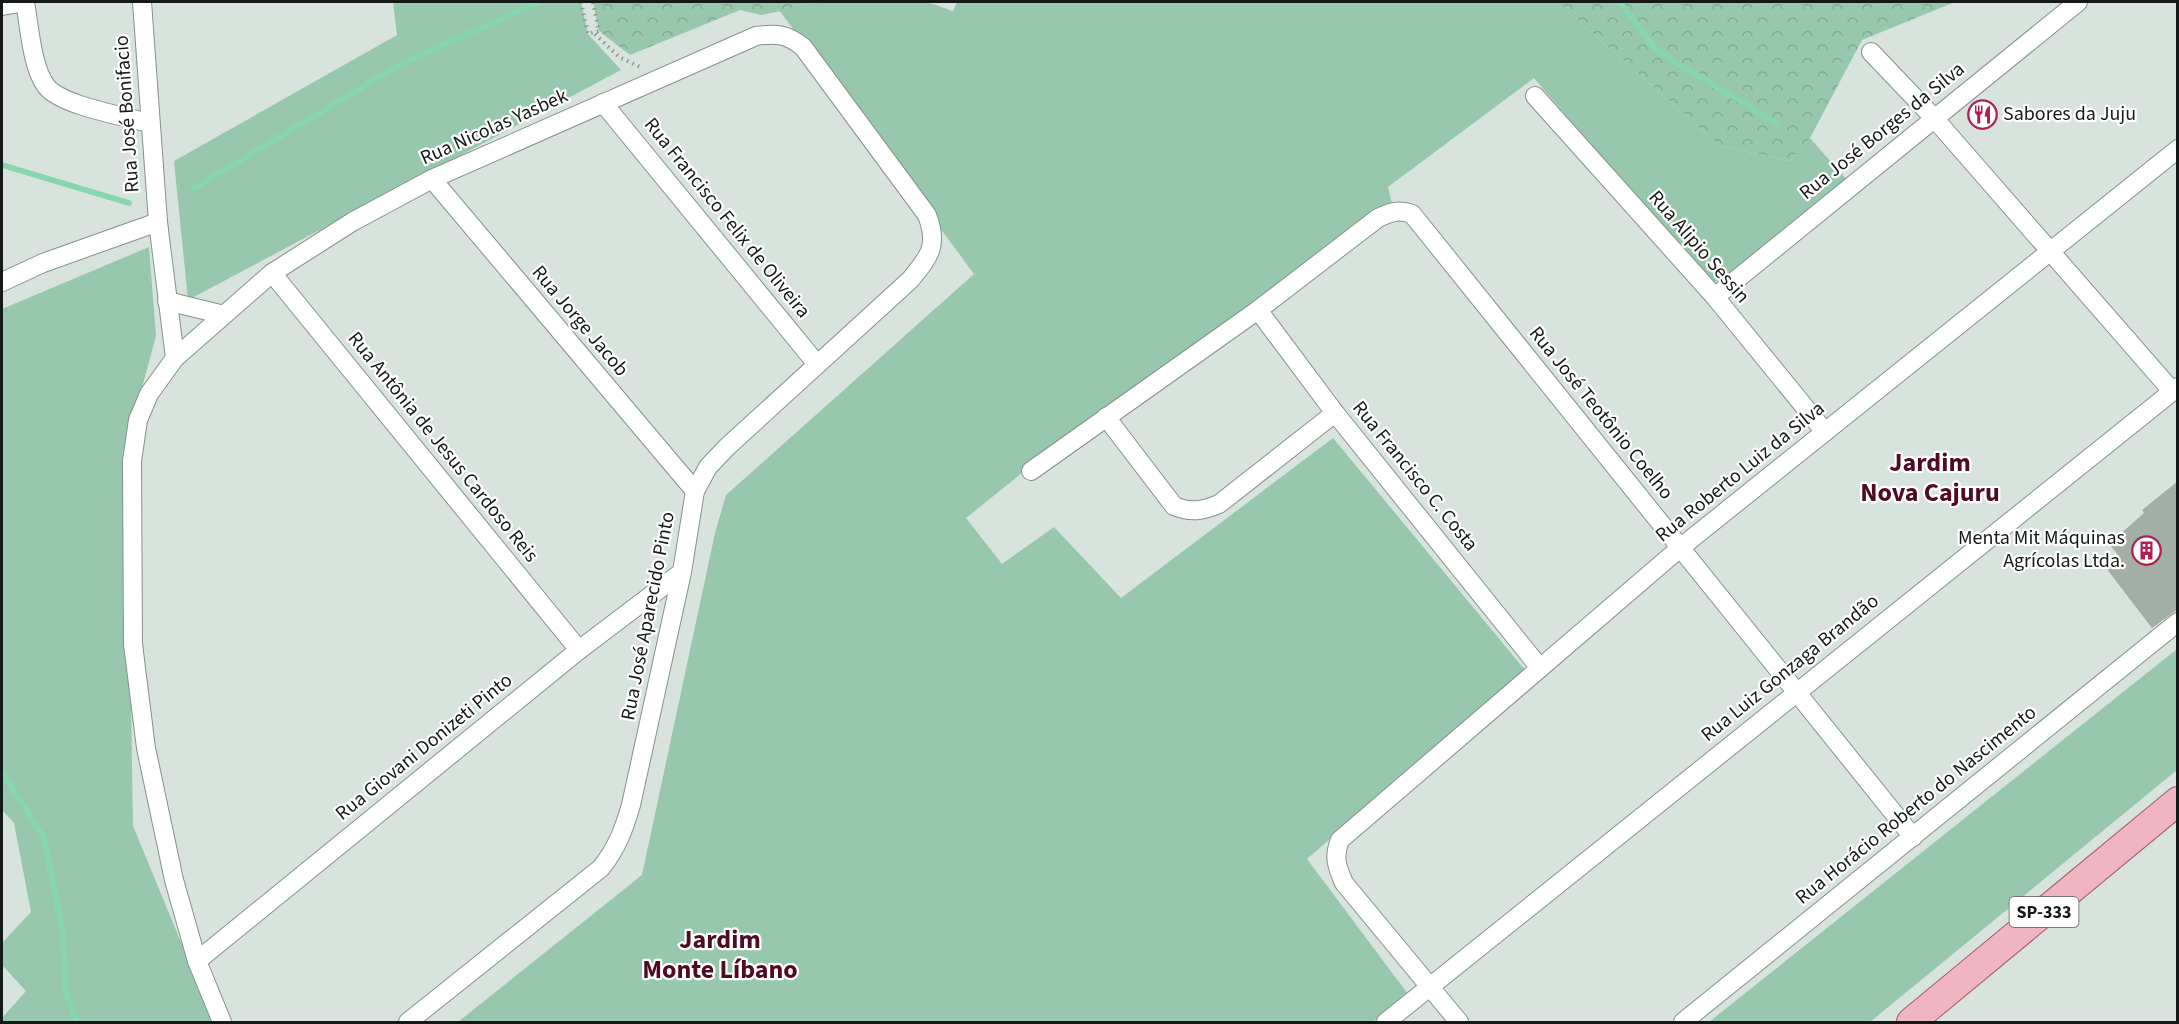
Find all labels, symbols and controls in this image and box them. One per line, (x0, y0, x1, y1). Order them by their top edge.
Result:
street label: Rua José Bonifacio (108, 34, 146, 194)
street label: Rua José Borges da Silva (1793, 55, 1971, 207)
street label: Rua Nicolas Yasbek (416, 82, 572, 172)
restaurant icon: Sabores da Juju (1966, 98, 1998, 130)
place label: Sabores da Juju (2003, 100, 2136, 128)
street label: Rua Francisco Felix de Oliveira (637, 112, 817, 324)
street label: Rua Alipio Sessin (1642, 184, 1756, 310)
street label: Rua Jorge Jacob (525, 259, 635, 383)
street label: Rua José Teotônio Coelho (1522, 320, 1680, 506)
street label: Rua Antônia de Jesus Cardoso Reis (341, 326, 545, 568)
street label: Rua Francisco C. Costa (1346, 395, 1484, 557)
street label: Rua Roberto Luiz da Silva (1649, 395, 1831, 549)
district label: Jardim Nova Cajuru (1860, 444, 2000, 511)
street label: Rua José Aparecido Pinto (614, 509, 682, 723)
place label: Menta Mit Máquinas Agrícolas Ltda. (1958, 524, 2125, 575)
building icon: Menta Mit Máquinas Agrícolas Ltda. (2130, 534, 2162, 566)
street label: Rua Luiz Gonzaga Brandão (1695, 587, 1885, 749)
street label: Rua Giovani Donizeti Pinto (330, 667, 518, 827)
street label: Rua Horácio Roberto do Nascimento (1789, 699, 2043, 911)
road number: SP-333 (2010, 897, 2078, 927)
district label: Jardim Monte Líbano (642, 921, 798, 988)

